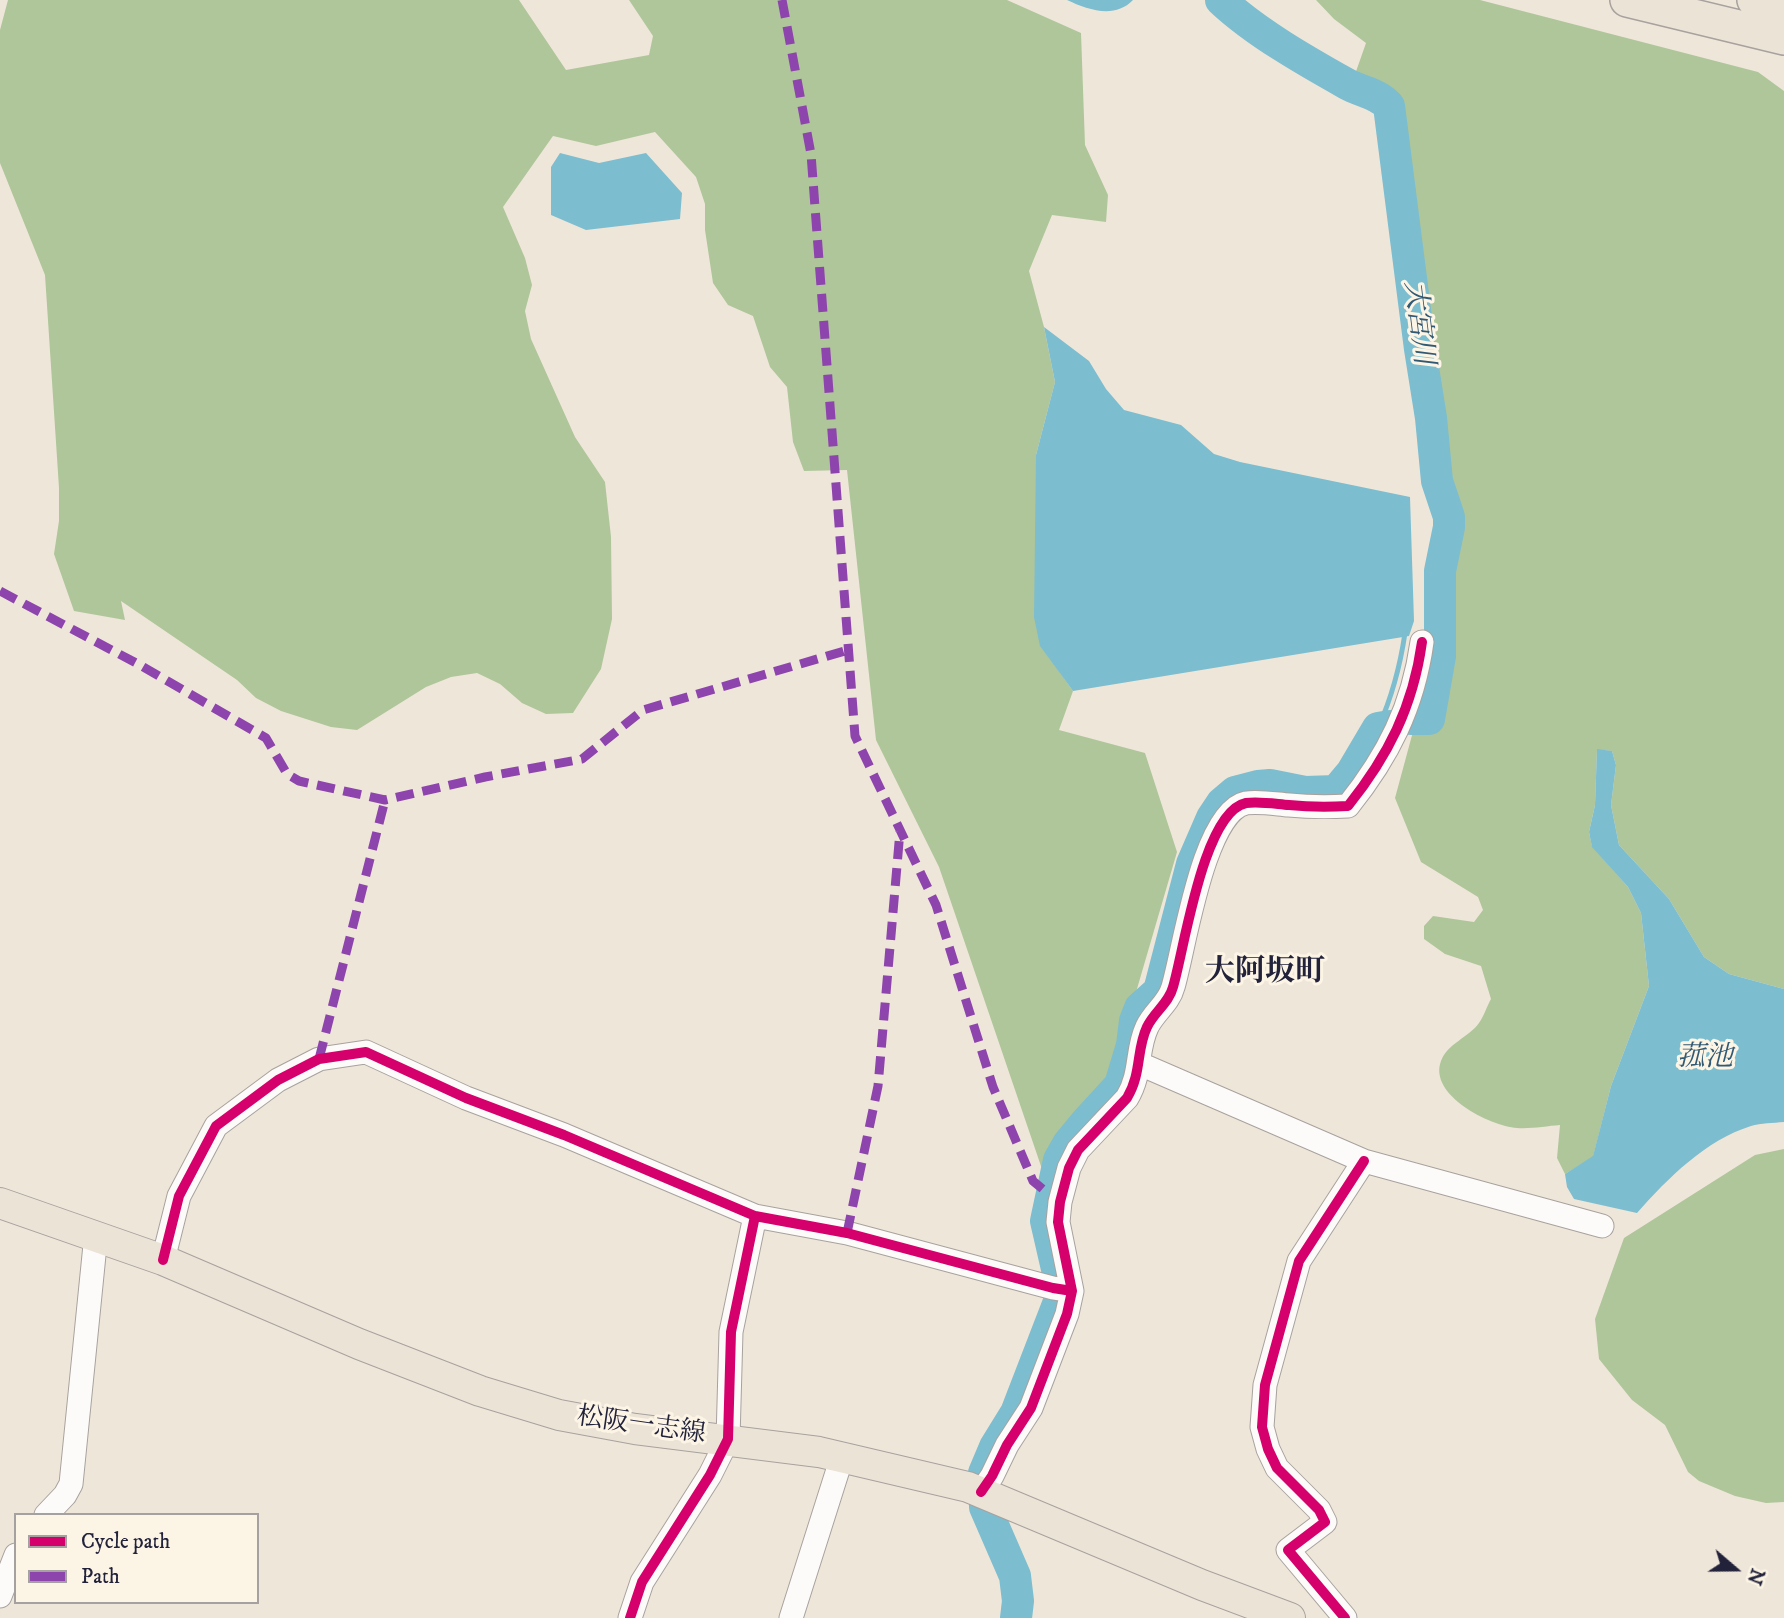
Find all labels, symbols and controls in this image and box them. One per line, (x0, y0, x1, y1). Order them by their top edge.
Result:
water label: 大宮川 (1395, 279, 1439, 367)
district label: 大阿坂町 (1205, 956, 1325, 992)
water label: 菰池 (1677, 1042, 1733, 1076)
street label: 松阪一志線 (574, 1403, 708, 1451)
legend (14, 1513, 259, 1604)
text: Cycle path (81, 1529, 170, 1555)
north arrow (1700, 1534, 1770, 1604)
text: Path (81, 1564, 120, 1590)
text: N (1742, 1565, 1769, 1588)

